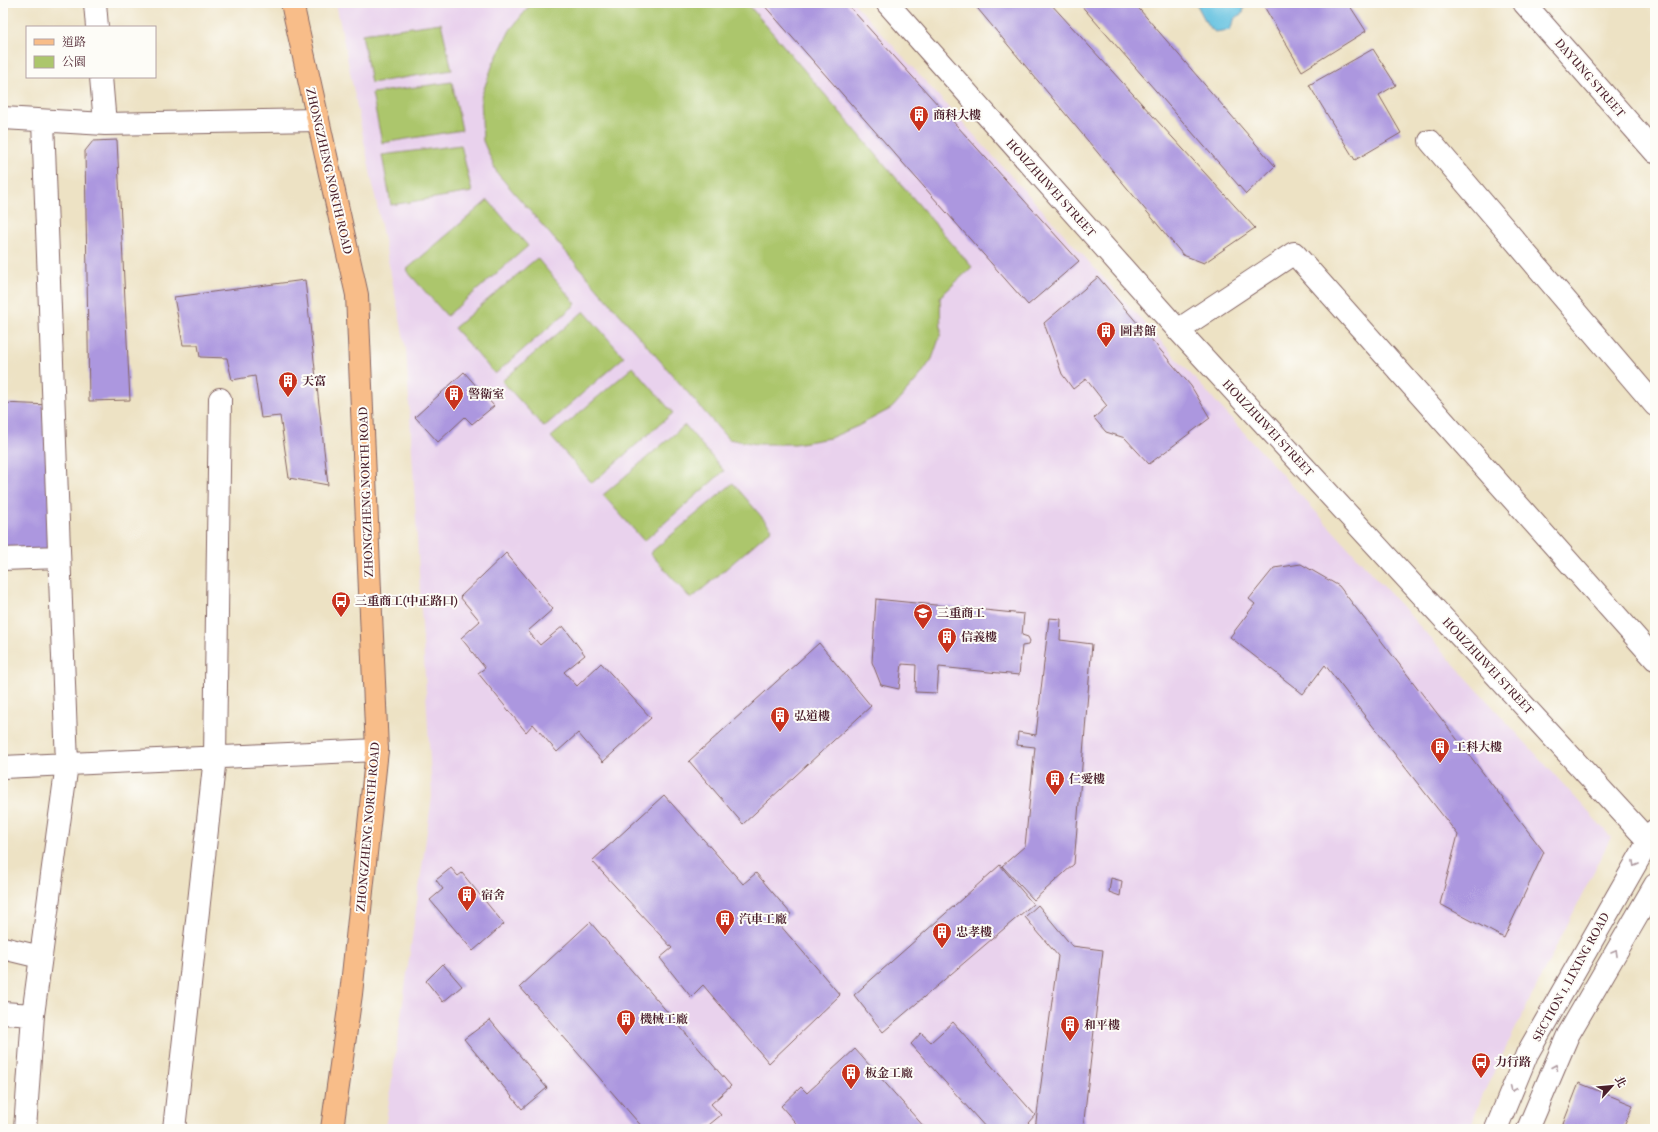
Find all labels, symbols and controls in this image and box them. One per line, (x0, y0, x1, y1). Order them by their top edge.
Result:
legend (26, 26, 156, 78)
text: 道路 (62, 35, 86, 49)
street label: DAYUNG STREET (1552, 36, 1629, 121)
text: 公園 (62, 55, 86, 69)
street label: ZHONGZHENG NORTH ROAD (303, 86, 355, 256)
building icon: 商科大樓 (908, 104, 930, 132)
place label: 商科大樓 (933, 108, 981, 122)
street label: HOUZHUWEI STREET (1003, 136, 1099, 241)
building icon: 圖書館 (1095, 320, 1117, 348)
place label: 圖書館 (1120, 324, 1156, 338)
building icon: 天富 (277, 370, 299, 398)
place label: 天富 (302, 374, 326, 388)
street label: HOUZHUWEI STREET (1220, 377, 1317, 480)
building icon: 警衛室 (443, 383, 465, 411)
place label: 警衛室 (468, 387, 504, 401)
street label: ZHONGZHENG NORTH ROAD (356, 406, 376, 578)
bus stop icon: 三重商工(中正路口) (330, 590, 352, 618)
place label: 三重商工(中正路口) (355, 594, 458, 608)
school or university icon: 三重商工 (912, 602, 934, 630)
place label: 三重商工 (937, 606, 985, 620)
street label: HOUZHUWEI STREET (1440, 615, 1537, 718)
building icon: 信義樓 (936, 626, 958, 654)
place label: 信義樓 (961, 630, 997, 644)
building icon: 弘道樓 (769, 705, 791, 733)
place label: 弘道樓 (794, 709, 830, 723)
building icon: 工科大樓 (1429, 736, 1451, 764)
place label: 工科大樓 (1454, 740, 1502, 754)
street label: ZHONGZHENG NORTH ROAD (354, 741, 382, 913)
building icon: 仁愛樓 (1044, 768, 1066, 796)
place label: 仁愛樓 (1069, 772, 1105, 786)
one-way arrow (1633, 860, 1640, 867)
building icon: 宿舍 (456, 884, 478, 912)
place label: 宿舍 (481, 888, 505, 902)
building icon: 汽車工廠 (714, 908, 736, 936)
street label: SECTION 1, LIXING ROAD (1530, 910, 1612, 1044)
place label: 汽車工廠 (739, 912, 787, 926)
building icon: 忠孝樓 (931, 921, 953, 949)
place label: 忠孝樓 (956, 925, 992, 939)
one-way arrow (1611, 950, 1618, 957)
building icon: 機械工廠 (615, 1008, 637, 1036)
place label: 機械工廠 (640, 1012, 688, 1026)
building icon: 和平樓 (1059, 1014, 1081, 1042)
place label: 和平樓 (1084, 1018, 1120, 1032)
bus stop icon: 力行路 (1470, 1051, 1492, 1079)
place label: 力行路 (1495, 1055, 1531, 1069)
building icon: 板金工廠 (840, 1062, 862, 1090)
one-way arrow (1550, 1064, 1558, 1071)
place label: 板金工廠 (865, 1066, 913, 1080)
north arrow (1592, 1066, 1632, 1106)
text: 北 (1612, 1074, 1629, 1090)
one-way arrow (1510, 1084, 1518, 1092)

